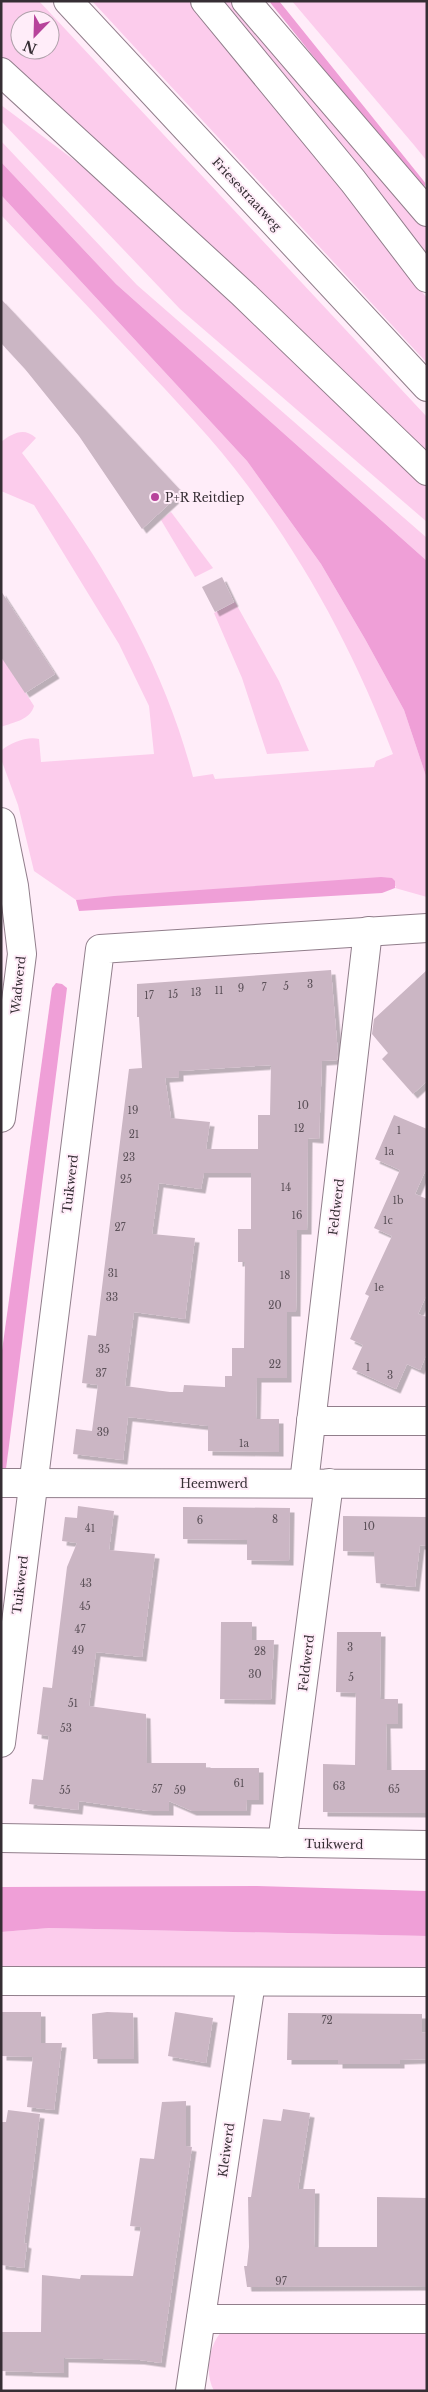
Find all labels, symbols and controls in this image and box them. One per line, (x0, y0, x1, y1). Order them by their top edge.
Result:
north arrow (10, 10, 60, 60)
text: N (20, 36, 39, 58)
street label: Friesestraatweg (209, 154, 285, 234)
place label: P+R Reitdiep (165, 490, 244, 505)
marker: P+R Reitdiep (149, 491, 161, 503)
street label: Wadwerd (7, 955, 29, 1016)
house number: 3 (307, 978, 313, 991)
house number: 5 (283, 980, 289, 993)
house number: 7 (261, 981, 267, 994)
house number: 9 (238, 982, 244, 995)
house number: 11 (215, 984, 223, 997)
house number: 13 (191, 986, 201, 999)
house number: 15 (168, 988, 178, 1001)
house number: 17 (144, 989, 155, 1002)
house number: 10 (297, 1099, 309, 1112)
house number: 19 (128, 1104, 138, 1117)
house number: 12 (294, 1122, 304, 1135)
house number: 1 (397, 1124, 401, 1137)
house number: 21 (129, 1128, 139, 1141)
house number: 1a (384, 1145, 394, 1158)
house number: 23 (123, 1151, 135, 1164)
street label: Tuikwerd (59, 1154, 81, 1214)
house number: 25 (120, 1173, 132, 1186)
street label: Feldwerd (325, 1178, 347, 1236)
house number: 14 (281, 1181, 291, 1194)
house number: 1b (393, 1194, 404, 1207)
house number: 16 (292, 1209, 302, 1222)
house number: 1c (383, 1214, 394, 1227)
house number: 27 (114, 1221, 127, 1234)
house number: 31 (108, 1267, 118, 1280)
house number: 18 (280, 1269, 290, 1282)
house number: 1e (374, 1281, 384, 1294)
house number: 33 (106, 1291, 118, 1304)
house number: 20 (268, 1299, 282, 1312)
house number: 35 (98, 1343, 110, 1356)
house number: 22 (269, 1358, 281, 1371)
house number: 1 (366, 1361, 370, 1374)
house number: 37 (95, 1367, 108, 1380)
house number: 3 (387, 1369, 393, 1382)
house number: 39 (97, 1426, 109, 1439)
house number: 1a (239, 1437, 249, 1450)
street label: Heemwerd (180, 1476, 248, 1491)
house number: 8 (272, 1513, 278, 1526)
house number: 6 (197, 1514, 203, 1527)
house number: 10 (363, 1520, 375, 1533)
house number: 41 (85, 1522, 95, 1535)
street label: Tuikwerd (9, 1555, 31, 1615)
house number: 43 (80, 1577, 92, 1590)
house number: 45 (79, 1600, 91, 1613)
house number: 47 (75, 1623, 86, 1636)
street label: Feldwerd (295, 1634, 317, 1692)
house number: 3 (347, 1641, 353, 1654)
house number: 49 (72, 1644, 84, 1657)
house number: 28 (254, 1645, 266, 1658)
house number: 30 (248, 1668, 262, 1681)
house number: 5 (348, 1671, 354, 1684)
house number: 51 (68, 1697, 78, 1710)
house number: 53 (60, 1722, 72, 1735)
house number: 61 (234, 1777, 244, 1790)
house number: 63 (333, 1780, 345, 1793)
house number: 57 (152, 1783, 163, 1796)
house number: 65 (388, 1783, 400, 1796)
house number: 55 (59, 1784, 71, 1797)
house number: 59 (174, 1784, 186, 1797)
street label: Tuikwerd (304, 1836, 364, 1852)
house number: 72 (321, 2014, 333, 2027)
street label: Kleiwerd (215, 2122, 237, 2178)
house number: 97 (275, 2275, 288, 2288)

